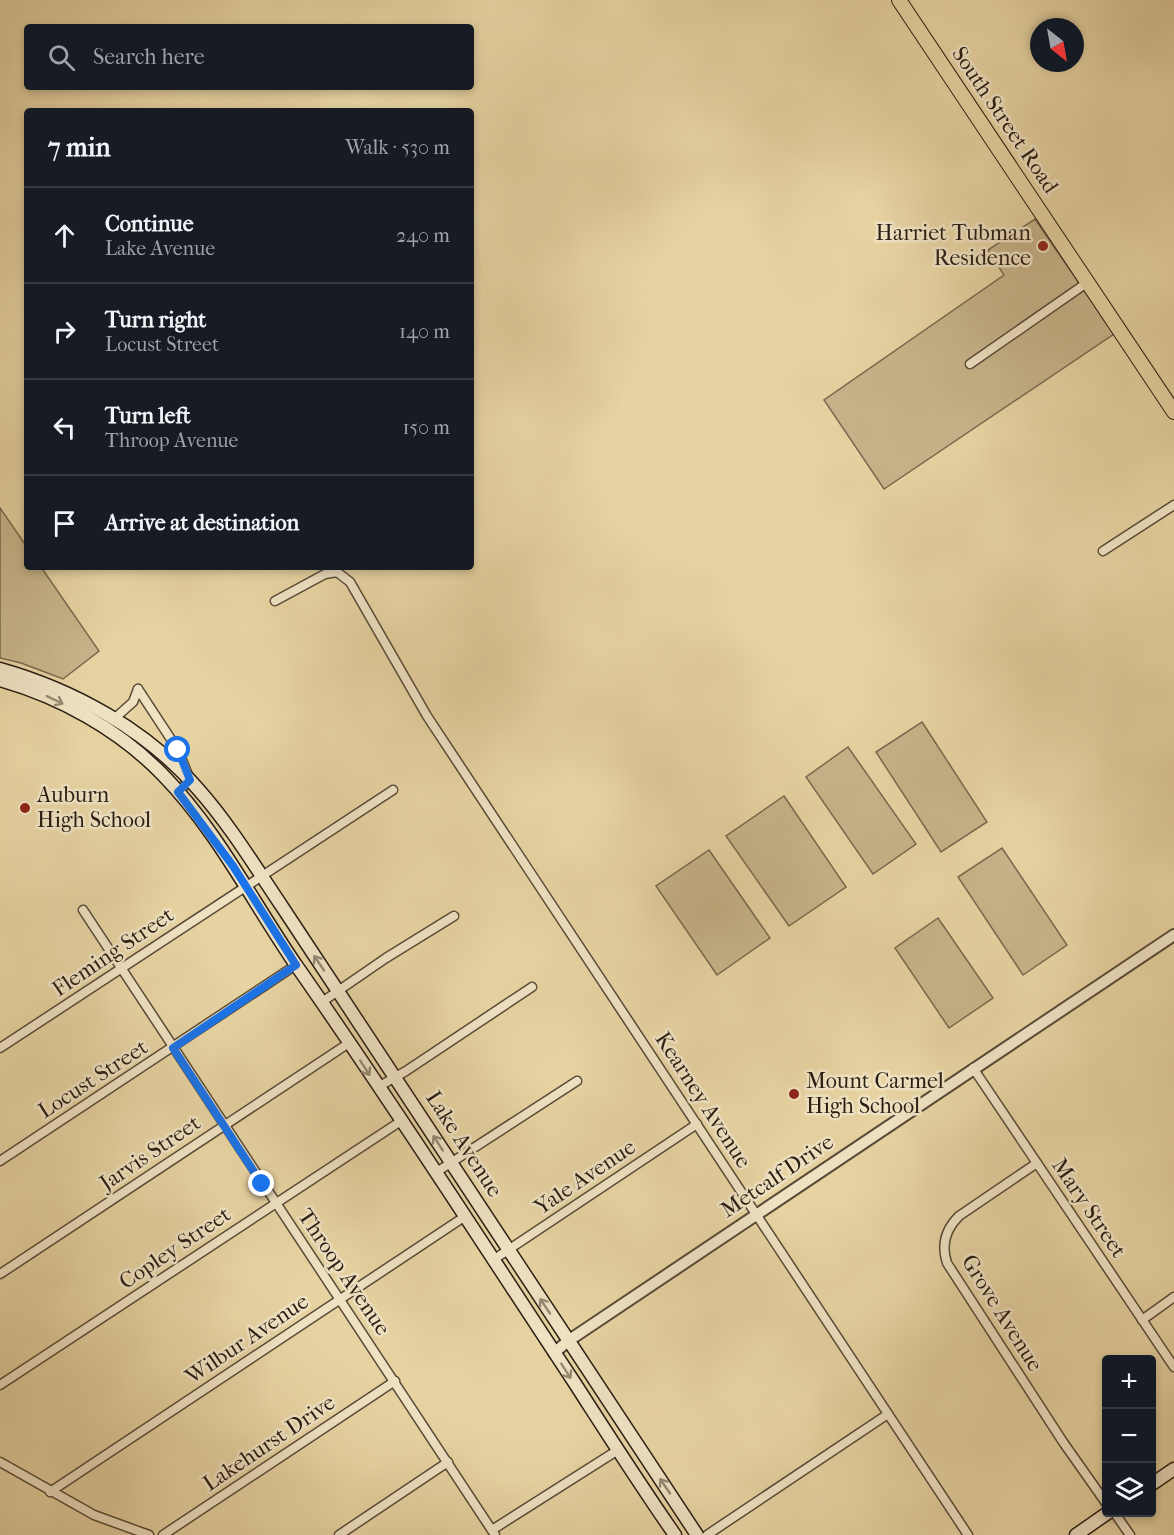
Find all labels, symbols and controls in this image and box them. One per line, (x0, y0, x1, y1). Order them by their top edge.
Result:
north arrow (1030, 18, 1084, 72)
search box (24, 24, 474, 90)
icon: search (45, 41, 78, 74)
street label: South Street Road (946, 42, 1064, 199)
text: Search here (93, 44, 205, 70)
text: 7 min (48, 132, 111, 163)
text: Walk · 530 m (345, 136, 450, 159)
text: Continue (105, 211, 194, 237)
icon: ahead (48, 219, 81, 252)
place label: Harriet Tubman Residence (876, 220, 1031, 271)
text: 240 m (396, 224, 450, 247)
text: Lake Avenue (105, 237, 215, 260)
marker: Harriet Tubman Residence (1036, 239, 1050, 253)
text: Turn right (105, 307, 206, 333)
icon: right (48, 315, 81, 348)
text: 140 m (399, 320, 450, 343)
text: Locust Street (105, 333, 219, 356)
text: Turn left (105, 403, 191, 429)
icon: left (48, 411, 81, 444)
text: 150 m (402, 416, 450, 439)
text: Throop Avenue (105, 429, 239, 452)
icon: arrive (48, 507, 81, 540)
text: Arrive at destination (105, 510, 299, 536)
one-way arrow (45, 694, 63, 706)
route start (164, 736, 190, 762)
place label: Auburn High School (36, 782, 151, 833)
marker: Auburn High School (18, 801, 32, 815)
street label: Fleming Street (47, 902, 179, 1002)
one-way arrow (313, 955, 325, 972)
street label: Kearney Avenue (649, 1027, 757, 1173)
street label: Locust Street (33, 1034, 153, 1124)
one-way arrow (360, 1059, 372, 1076)
place label: Mount Carmel High School (806, 1068, 944, 1119)
street label: Lake Avenue (420, 1086, 508, 1202)
marker: Mount Carmel High School (787, 1087, 801, 1101)
street label: Jarvis Street (93, 1110, 205, 1197)
street label: Metcalf Drive (716, 1129, 838, 1223)
street label: Yale Avenue (529, 1134, 640, 1221)
one-way arrow (432, 1135, 444, 1152)
street label: Mary Street (1046, 1153, 1132, 1263)
route end (248, 1170, 274, 1196)
street label: Copley Street (114, 1201, 236, 1295)
street label: Throop Avenue (292, 1204, 396, 1340)
street label: Grove Avenue (956, 1250, 1048, 1376)
street label: Wilbur Avenue (180, 1288, 314, 1390)
one-way arrow (539, 1298, 551, 1315)
map controls (1102, 1355, 1156, 1517)
button: + (1102, 1355, 1156, 1409)
one-way arrow (560, 1362, 572, 1378)
street label: Lakehurst Drive (198, 1389, 340, 1497)
button: − (1102, 1409, 1156, 1463)
button: layers (1102, 1463, 1156, 1517)
one-way arrow (659, 1478, 671, 1495)

